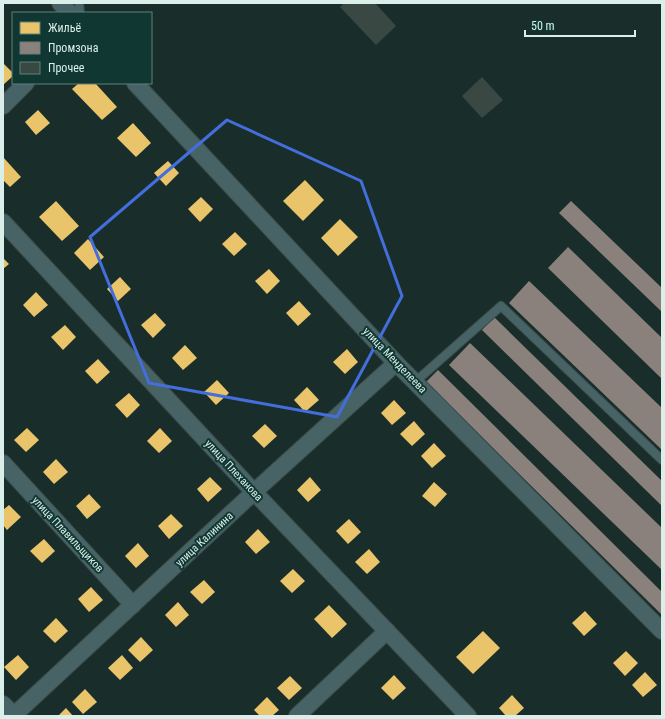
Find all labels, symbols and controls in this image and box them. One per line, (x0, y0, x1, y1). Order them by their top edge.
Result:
legend (12, 12, 152, 84)
scale bar (525, 12, 635, 38)
text: 50 m (531, 19, 555, 33)
text: Жильё (48, 21, 81, 35)
text: Промзона (48, 41, 99, 55)
text: Прочее (48, 61, 85, 75)
street label: улица Менделеева (360, 325, 429, 396)
street label: улица Плеханова (202, 437, 265, 504)
street label: улица Плавильщиков (29, 494, 106, 575)
street label: улица Калинина (173, 509, 236, 569)

